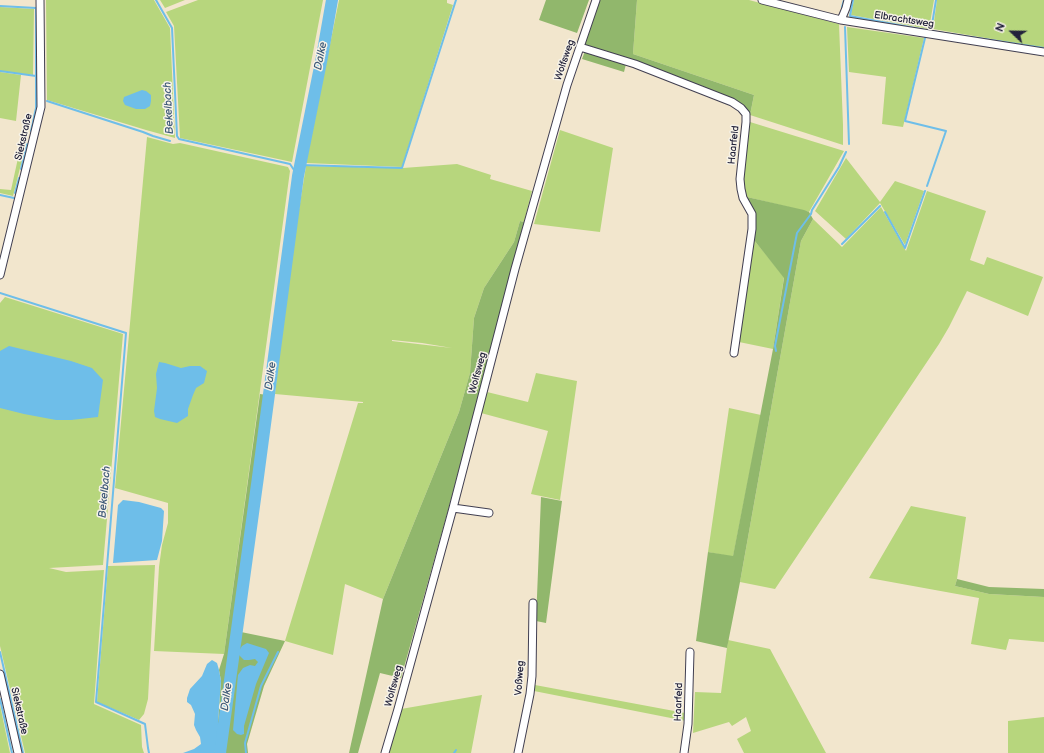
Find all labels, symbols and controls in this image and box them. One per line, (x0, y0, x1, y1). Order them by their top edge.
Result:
street label: Elbrachtsweg (873, 9, 935, 31)
north arrow (992, 12, 1032, 52)
text: N (993, 21, 1008, 34)
street label: Wolfsweg (552, 38, 578, 82)
water label: Dalke (312, 41, 330, 71)
water label: Bekelbach (161, 82, 177, 134)
street label: Siekstraße (13, 112, 35, 162)
street label: Haarfeld (726, 125, 742, 165)
street label: Wolfsweg (467, 351, 489, 395)
water label: Dalke (262, 361, 280, 391)
water label: Bekelbach (96, 465, 114, 519)
street label: Voßweg (513, 660, 527, 696)
street label: Wolfsweg (383, 664, 405, 708)
water label: Dalke (218, 682, 236, 712)
street label: Haarfeld (672, 682, 686, 722)
street label: Siekstraße (8, 686, 30, 736)

